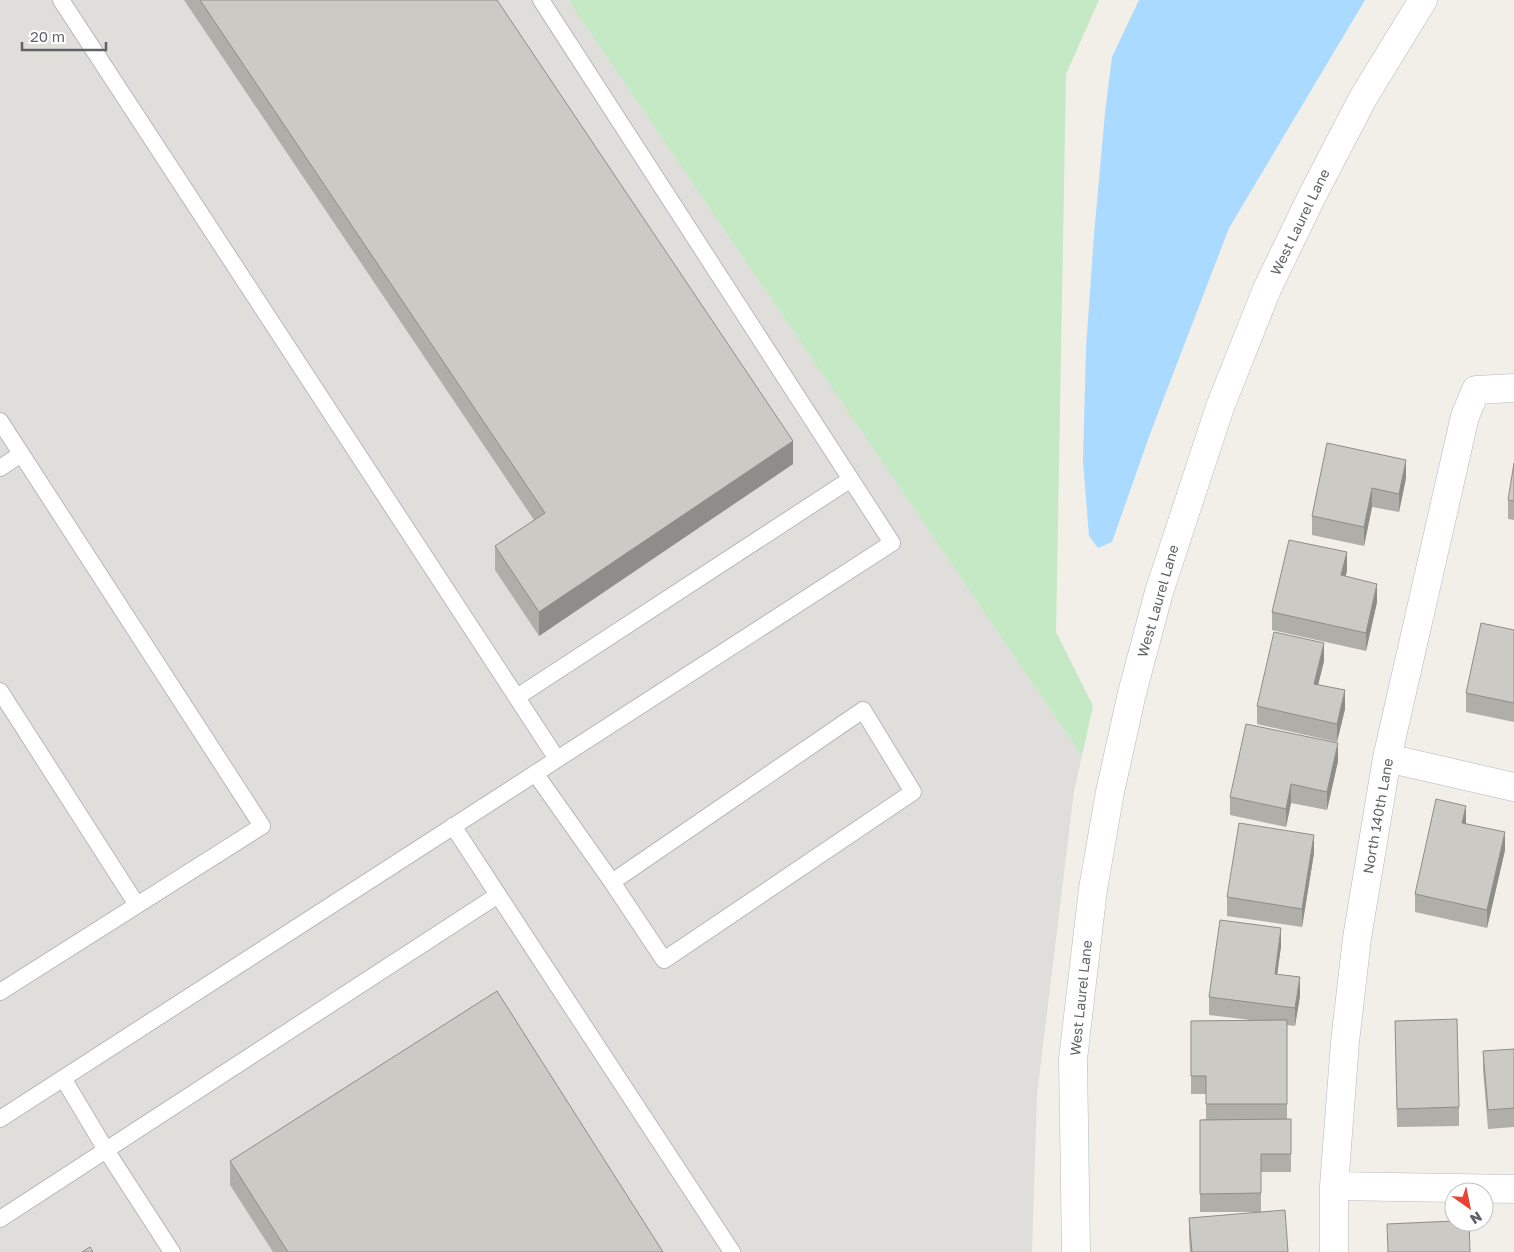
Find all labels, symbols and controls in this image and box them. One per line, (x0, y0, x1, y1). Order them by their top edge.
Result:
scale bar (22, 20, 106, 52)
text: 20 m (30, 27, 65, 45)
street label: West Laurel Lane (1266, 166, 1333, 278)
street label: West Laurel Lane (1133, 543, 1182, 659)
street label: North 140th Lane (1359, 757, 1396, 875)
street label: West Laurel Lane (1066, 939, 1095, 1057)
north arrow (1444, 1182, 1494, 1232)
text: N (1467, 1208, 1485, 1228)

